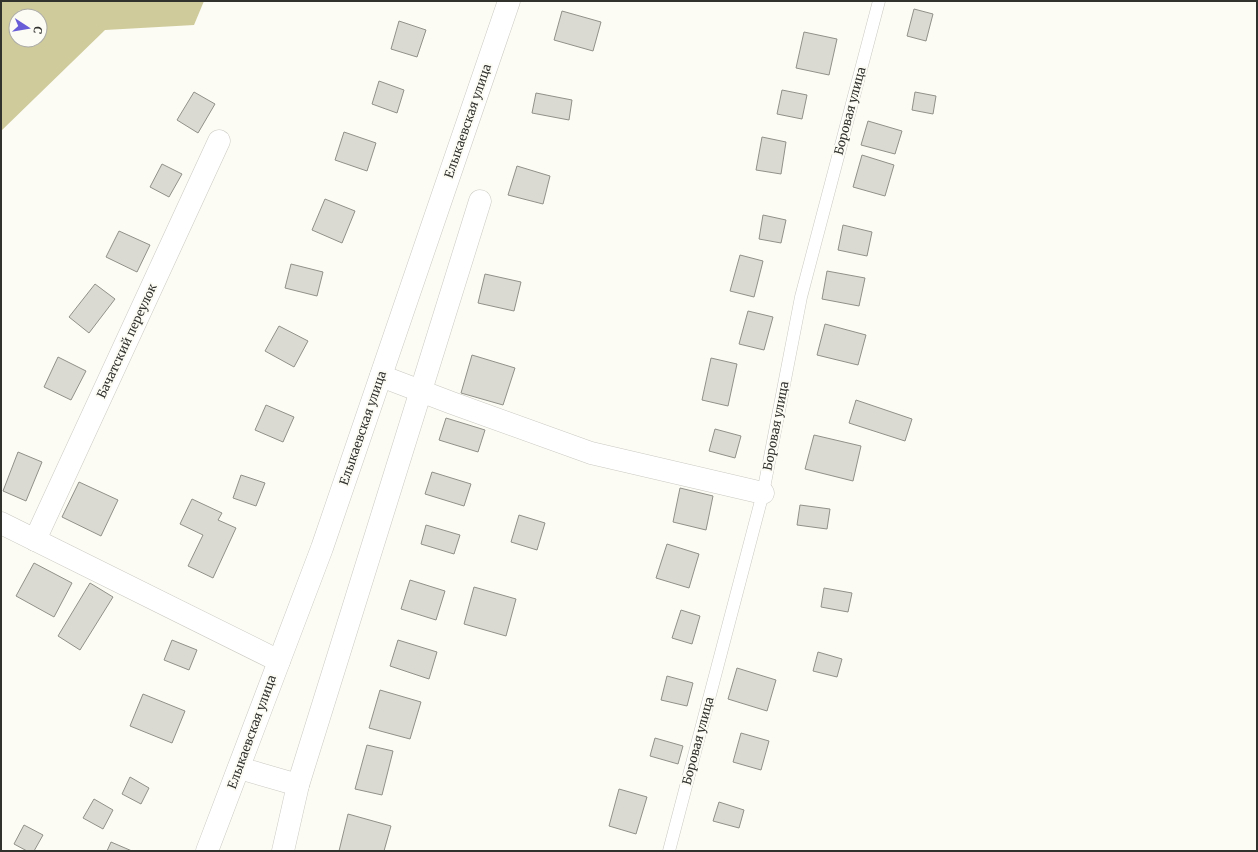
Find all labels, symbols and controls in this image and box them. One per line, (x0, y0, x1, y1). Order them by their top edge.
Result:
north arrow (8, 8, 48, 48)
text: С (30, 25, 45, 35)
street label: Елыкаевская улица (441, 61, 494, 180)
street label: Боровая улица (831, 65, 869, 157)
street label: Бачатский переулок (93, 281, 160, 401)
street label: Елыкаевская улица (336, 368, 389, 487)
street label: Боровая улица (759, 379, 792, 472)
street label: Елыкаевская улица (224, 672, 279, 791)
street label: Боровая улица (679, 695, 717, 787)

